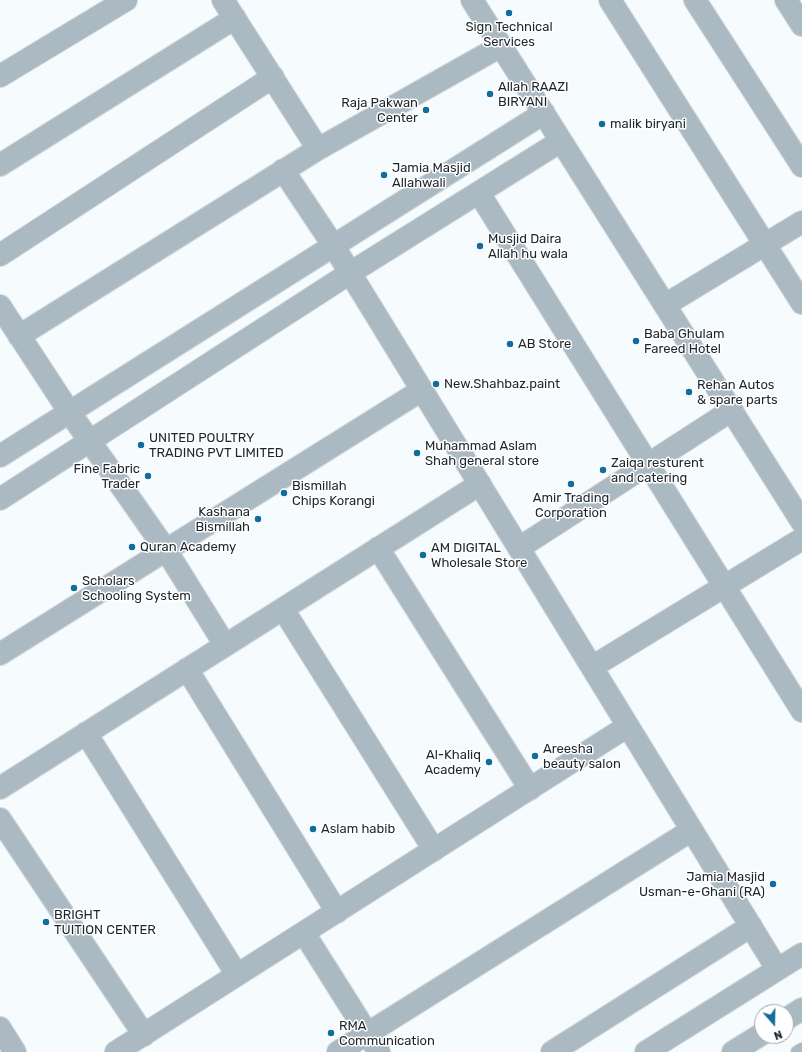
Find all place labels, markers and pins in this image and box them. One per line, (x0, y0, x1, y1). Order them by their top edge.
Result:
marker: Sign Technical Services (504, 8, 514, 18)
place label: Sign Technical Services (465, 19, 553, 50)
place label: Allah RAAZI BIRYANI (498, 79, 569, 110)
marker: Allah RAAZI BIRYANI (485, 89, 495, 99)
place label: Raja Pakwan Center (341, 95, 418, 126)
marker: Raja Pakwan Center (421, 105, 431, 115)
place label: malik biryani (610, 116, 686, 132)
marker: malik biryani (597, 119, 607, 129)
place label: Jamia Masjid Allahwali (392, 160, 471, 191)
marker: Jamia Masjid Allahwali (379, 170, 389, 180)
place label: Musjid Daira Allah hu wala (488, 231, 568, 262)
marker: Musjid Daira Allah hu wala (475, 241, 485, 251)
place label: Baba Ghulam Fareed Hotel (644, 326, 724, 357)
place label: AB Store (518, 336, 571, 352)
marker: Baba Ghulam Fareed Hotel (631, 336, 641, 346)
marker: AB Store (505, 339, 515, 349)
place label: New.Shahbaz.paint (444, 376, 560, 392)
place label: Rehan Autos & spare parts (697, 377, 778, 408)
marker: New.Shahbaz.paint (431, 379, 441, 389)
marker: Rehan Autos & spare parts (684, 387, 694, 397)
place label: UNITED POULTRY TRADING PVT LIMITED (149, 430, 284, 461)
place label: Muhammad Aslam Shah general store (425, 438, 539, 469)
marker: UNITED POULTRY TRADING PVT LIMITED (136, 440, 146, 450)
marker: Muhammad Aslam Shah general store (412, 448, 422, 458)
place label: Zaiqa resturent and catering (611, 455, 704, 486)
place label: Fine Fabric Trader (74, 461, 140, 492)
marker: Zaiqa resturent and catering (598, 465, 608, 475)
marker: Fine Fabric Trader (143, 471, 153, 481)
place label: Bismillah Chips Korangi (292, 478, 375, 509)
marker: Amir Trading Corporation (566, 479, 576, 489)
marker: Bismillah Chips Korangi (279, 488, 289, 498)
place label: Amir Trading Corporation (533, 490, 609, 521)
place label: Kashana Bismillah (195, 504, 250, 535)
marker: Kashana Bismillah (253, 514, 263, 524)
place label: Quran Academy (140, 539, 236, 555)
place label: AM DIGITAL Wholesale Store (431, 540, 527, 571)
marker: Quran Academy (127, 542, 137, 552)
marker: AM DIGITAL Wholesale Store (418, 550, 428, 560)
place label: Scholars Schooling System (82, 573, 191, 604)
marker: Scholars Schooling System (69, 583, 79, 593)
place label: Areesha beauty salon (543, 741, 621, 772)
place label: Al-Khaliq Academy (424, 747, 481, 778)
marker: Areesha beauty salon (530, 751, 540, 761)
marker: Al-Khaliq Academy (484, 757, 494, 767)
place label: Aslam habib (321, 821, 395, 837)
marker: Aslam habib (308, 824, 318, 834)
place label: Jamia Masjid Usman-e-Ghani (RA) (639, 869, 765, 900)
marker: Jamia Masjid Usman-e-Ghani (RA) (768, 879, 778, 889)
place label: BRIGHT TUITION CENTER (54, 907, 156, 938)
marker: BRIGHT TUITION CENTER (41, 917, 51, 927)
place label: RMA Communication (339, 1018, 435, 1049)
marker: RMA Communication (326, 1028, 336, 1038)

